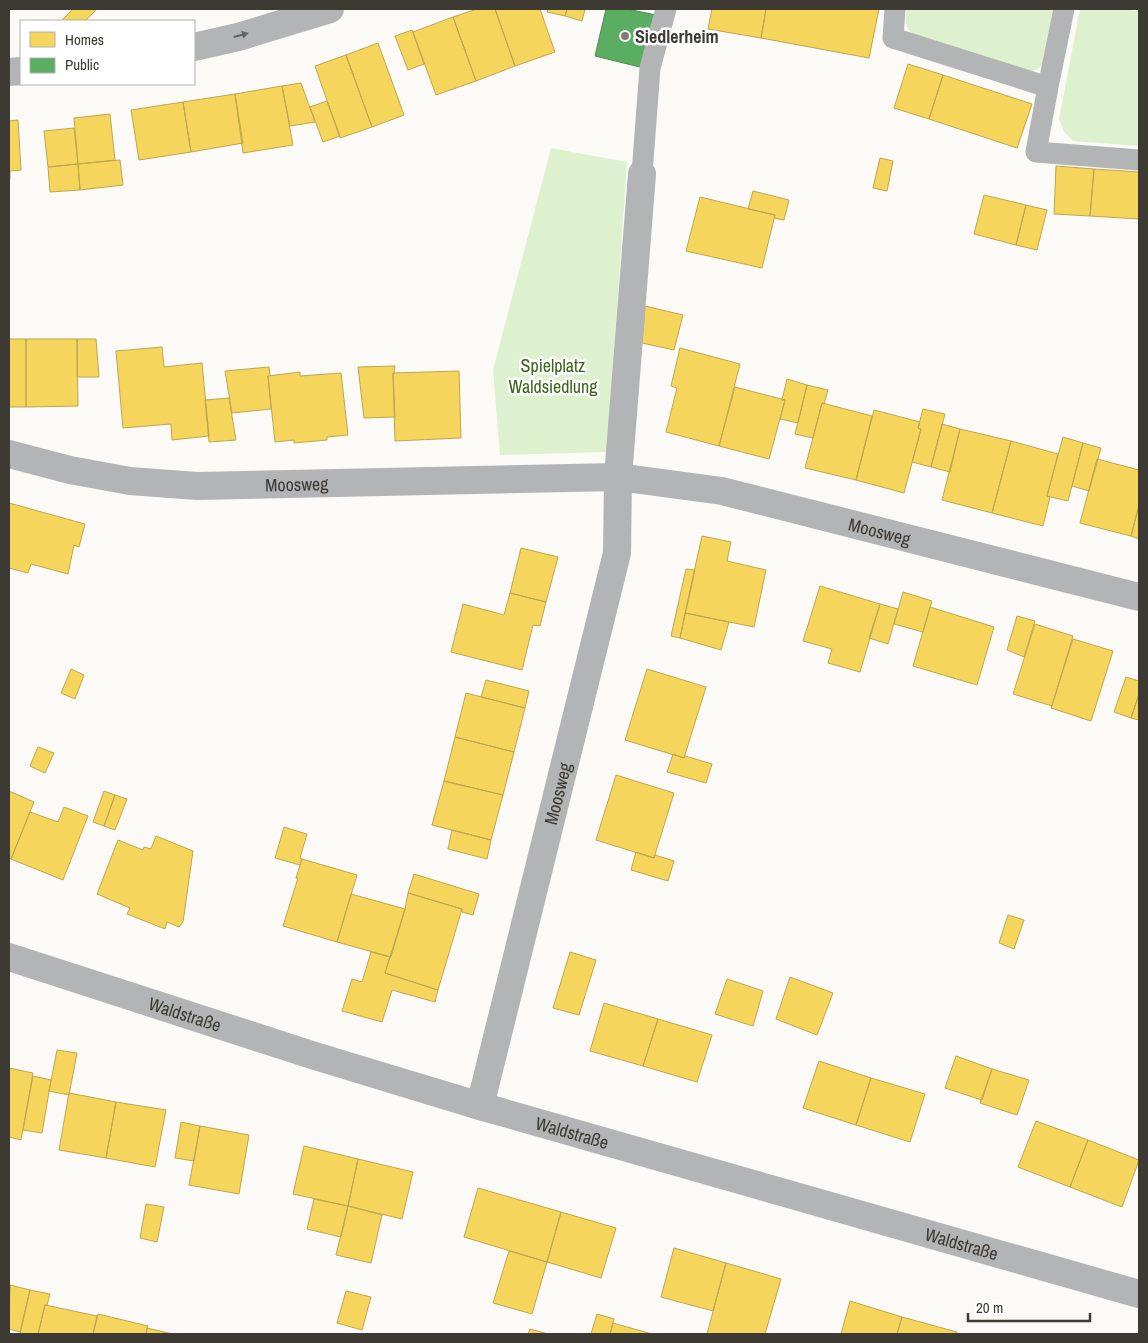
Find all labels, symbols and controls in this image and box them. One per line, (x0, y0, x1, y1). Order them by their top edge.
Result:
legend (20, 20, 195, 85)
place label: Siedlerheim (635, 24, 719, 49)
text: Homes (65, 29, 104, 50)
marker: Siedlerheim (619, 30, 631, 42)
one-way arrow (234, 31, 249, 39)
text: Public (65, 54, 99, 75)
park label: Spielplatz Waldsiedlung (509, 353, 598, 399)
street label: Moosweg (265, 471, 329, 497)
street label: Moosweg (846, 511, 914, 551)
street label: Moosweg (538, 759, 577, 827)
street label: Waldstraße (145, 991, 225, 1037)
street label: Waldstraße (533, 1110, 612, 1155)
street label: Waldstraße (922, 1221, 1001, 1266)
scale bar (968, 1290, 1090, 1322)
text: 20 m (976, 1297, 1003, 1318)

